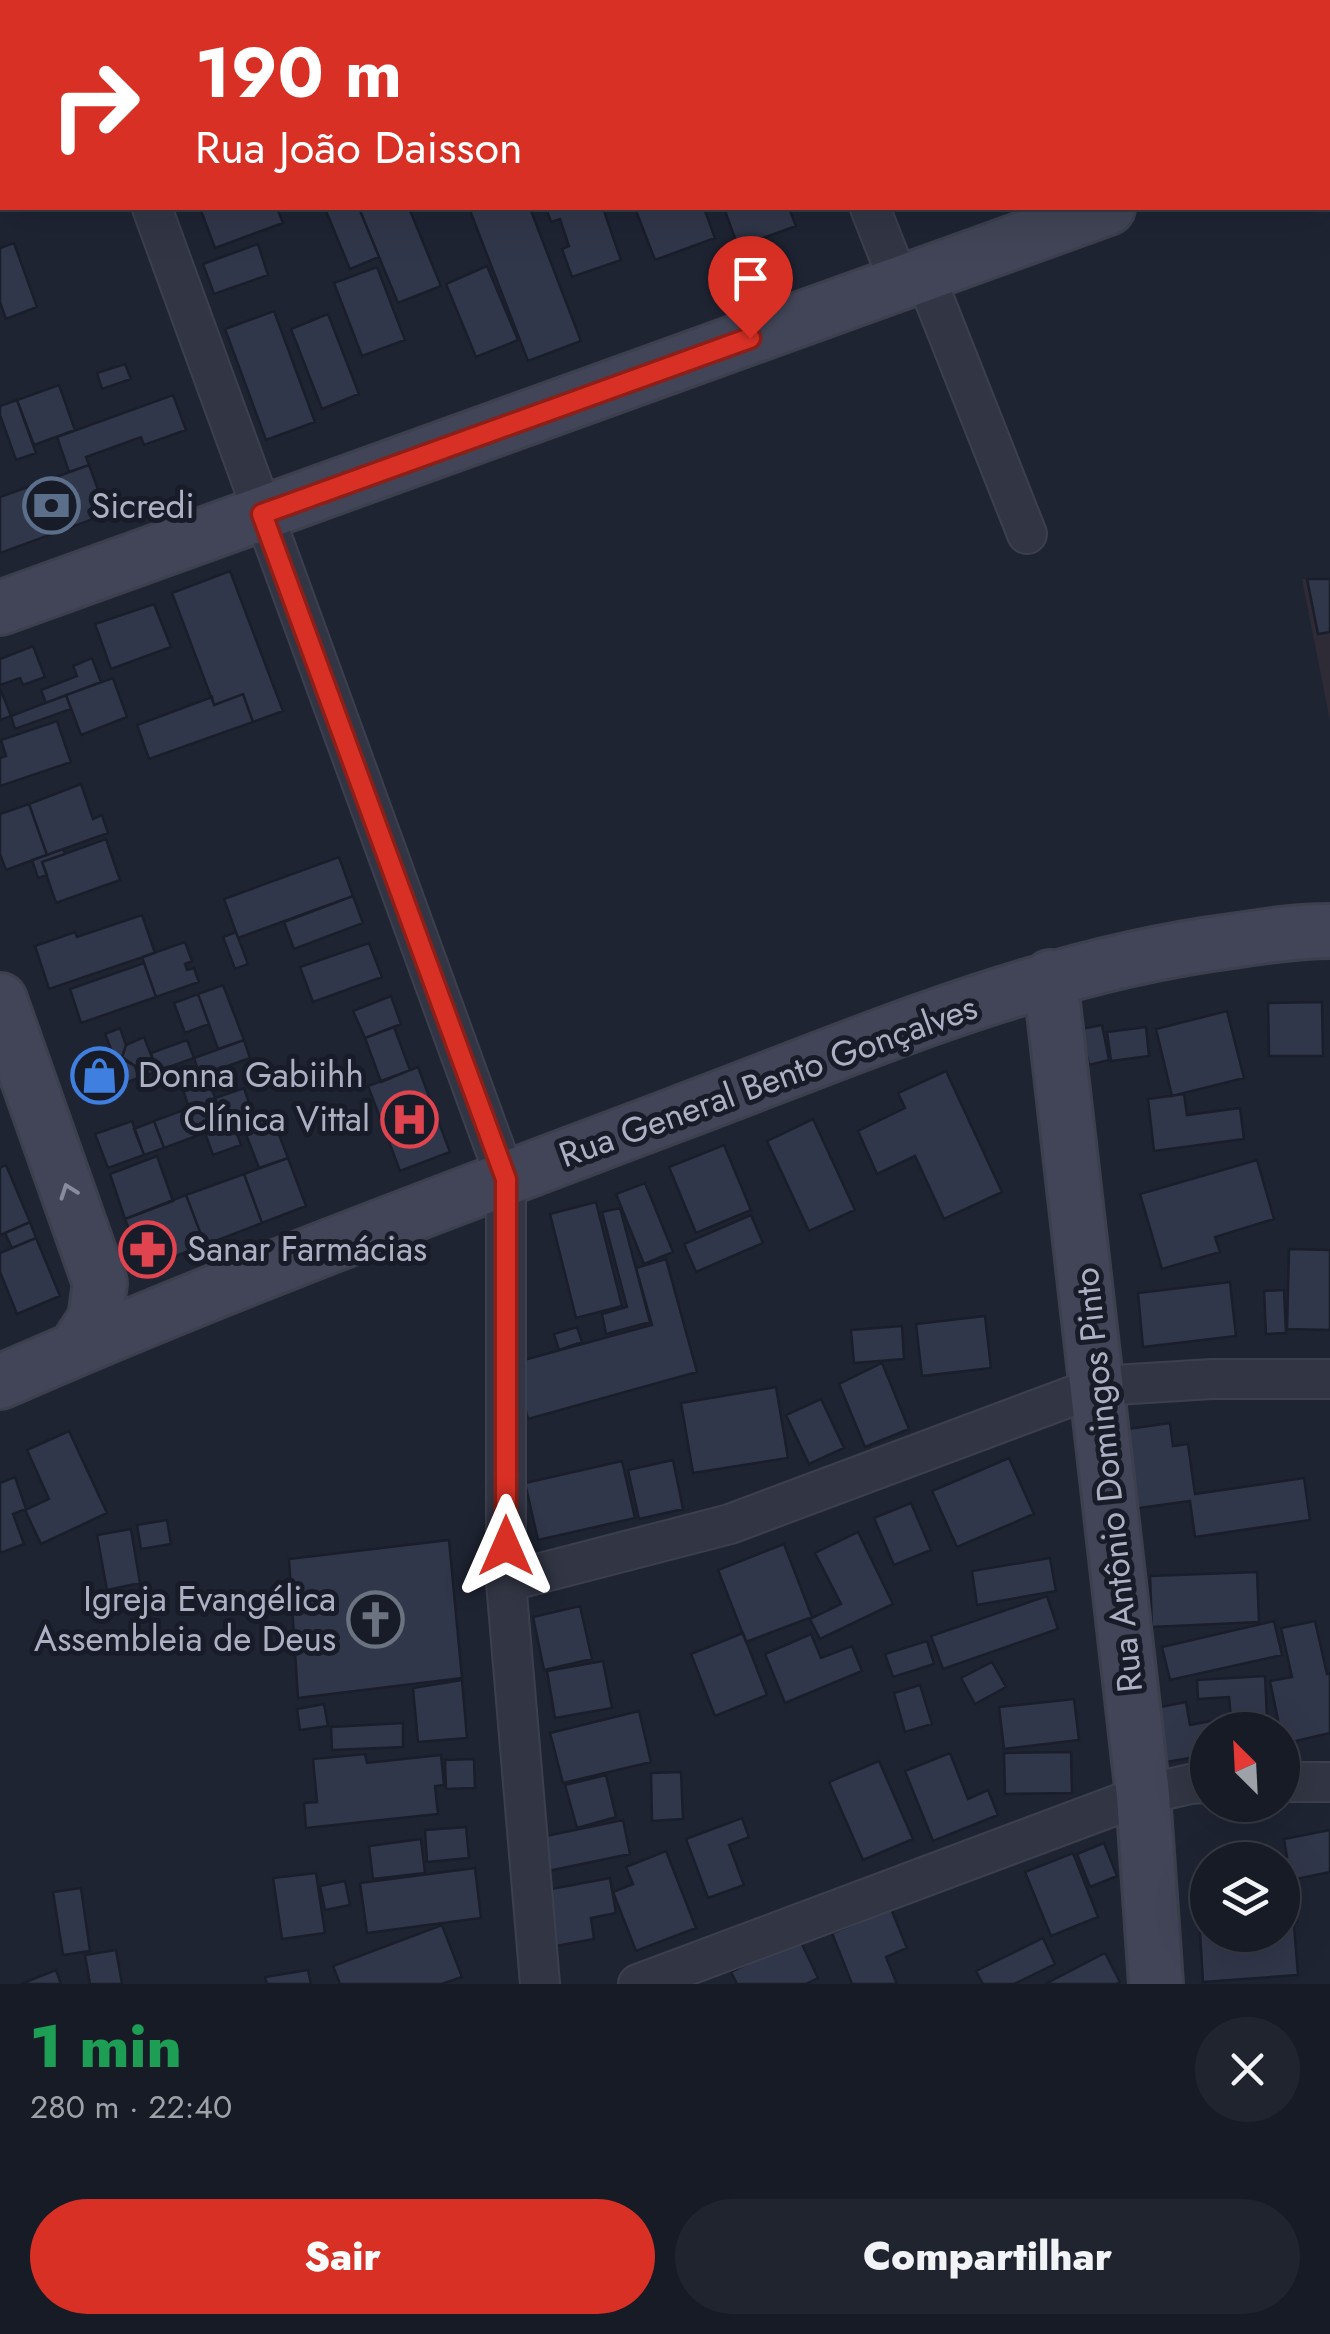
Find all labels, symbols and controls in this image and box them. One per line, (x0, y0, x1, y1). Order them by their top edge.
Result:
text: 190 m (195, 22, 402, 123)
icon: right (30, 40, 160, 170)
text: Rua João Daisson (195, 115, 523, 180)
pin (708, 236, 793, 339)
icon: arrive (723, 251, 778, 306)
bank icon: Sicredi (22, 476, 82, 536)
place label: Sicredi (91, 481, 195, 531)
street label: Rua General Bento Gonçalves (552, 982, 984, 1180)
shop icon: Donna Gabiihh (69, 1045, 129, 1105)
place label: Donna Gabiihh (138, 1050, 364, 1100)
hospital icon: Clínica Vittal (379, 1089, 439, 1149)
place label: Clínica Vittal (183, 1094, 370, 1144)
one-way arrow (59, 1183, 80, 1200)
pharmacy icon: Sanar Farmácias (118, 1219, 178, 1279)
place label: Sanar Farmácias (187, 1224, 427, 1274)
street label: Rua Antônio Domingos Pinto (1061, 1265, 1155, 1695)
position arrow (454, 1494, 558, 1598)
place label: Igreja Evangélica Assembleia de Deus (34, 1574, 336, 1664)
church icon: Igreja Evangélica Assembleia de Deus (345, 1589, 405, 1649)
north arrow (1190, 1712, 1300, 1822)
map controls (1190, 1712, 1300, 1952)
button: layers (1190, 1842, 1300, 1952)
text: 1 min (30, 2003, 182, 2090)
button: close (1195, 2017, 1300, 2122)
text: 280 m · 22:40 (30, 2084, 232, 2130)
button: Sair (30, 2199, 655, 2314)
button: Compartilhar (675, 2199, 1300, 2314)

